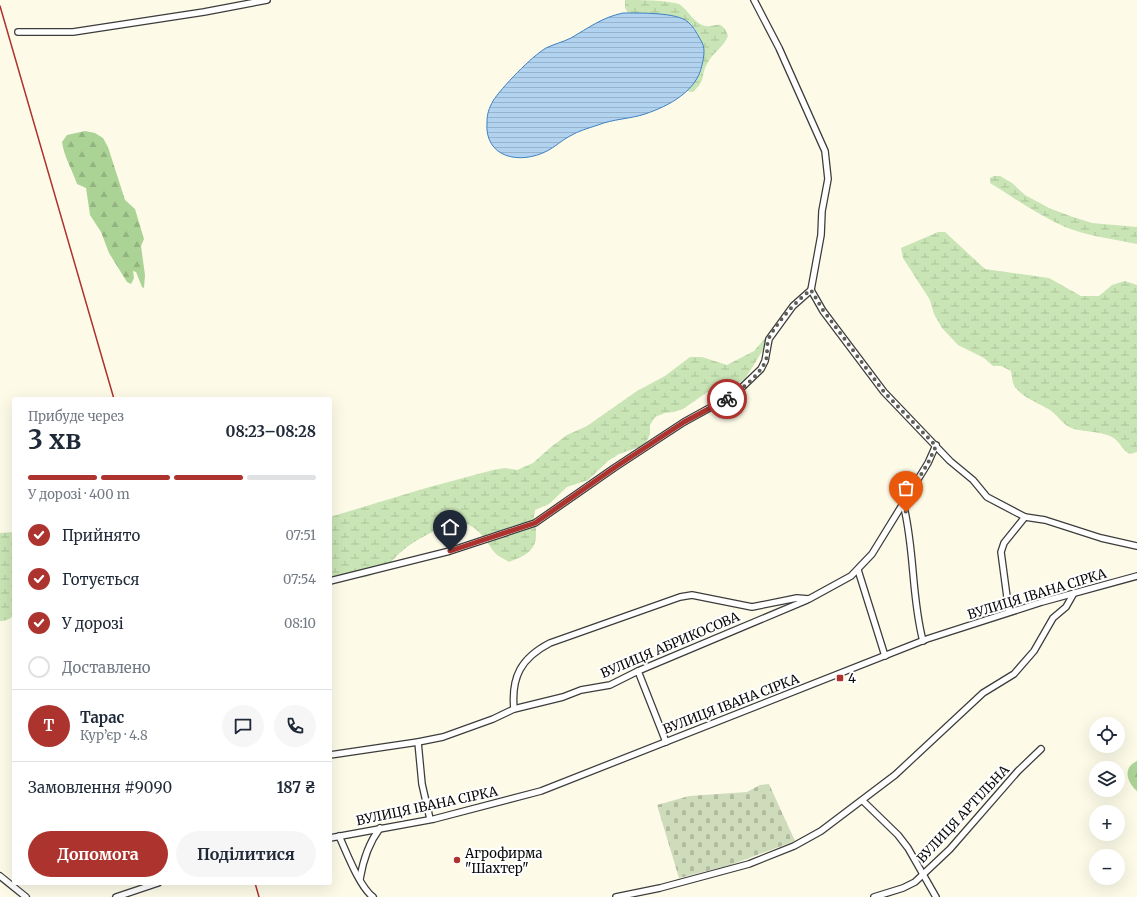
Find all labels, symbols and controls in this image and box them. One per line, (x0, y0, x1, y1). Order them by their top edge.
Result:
courier (707, 379, 747, 419)
icon: bike (716, 388, 738, 410)
text: Прибуде через (28, 408, 124, 425)
text: 08:23–08:28 (226, 422, 316, 441)
text: 3 хв (28, 423, 81, 456)
pin (889, 471, 923, 512)
icon: bag (895, 477, 917, 499)
text: У дорозі · 400 m (28, 486, 130, 503)
pin (433, 510, 467, 551)
icon: home (439, 516, 461, 538)
icon: check (28, 524, 50, 546)
text: Прийнято (62, 526, 140, 545)
text: 07:51 (285, 527, 316, 544)
street label: ВУЛИЦЯ ІВАНА СІРКА (965, 565, 1109, 623)
icon: check (28, 568, 50, 590)
text: Готується (62, 570, 139, 589)
text: 07:54 (283, 571, 316, 588)
street label: ВУЛИЦЯ АБРИКОСОВА (598, 608, 743, 682)
icon: check (28, 612, 50, 634)
text: У дорозі (62, 614, 124, 633)
text: 08:10 (284, 615, 316, 632)
text: Доставлено (62, 658, 151, 677)
street label: ВУЛИЦЯ ІВАНА СІРКА (661, 670, 802, 738)
place label: 4 (848, 670, 856, 687)
marker: 4 (835, 673, 845, 683)
button: chat (222, 705, 264, 747)
button: phone (274, 705, 316, 747)
text: Тарас (80, 708, 124, 727)
text: Т (44, 716, 54, 735)
map controls (1089, 717, 1125, 885)
button: locate (1089, 717, 1125, 753)
text: Кур’єр · 4.8 (80, 727, 148, 744)
street label: ВУЛИЦЯ АРТІЛЬНА (913, 761, 1013, 867)
button: layers (1089, 761, 1125, 797)
text: Замовлення #9090 (28, 778, 172, 797)
text: 187 ₴ (277, 778, 316, 797)
street label: ВУЛИЦЯ ІВАНА СІРКА (355, 783, 500, 829)
button: + (1089, 805, 1125, 841)
button: Допомога (28, 831, 168, 877)
button: Поділитися (176, 831, 316, 877)
place label: Агрофирма "Шахтер" (464, 845, 542, 877)
button: − (1089, 849, 1125, 885)
marker: Агрофирма "Шахтер" (452, 855, 462, 865)

